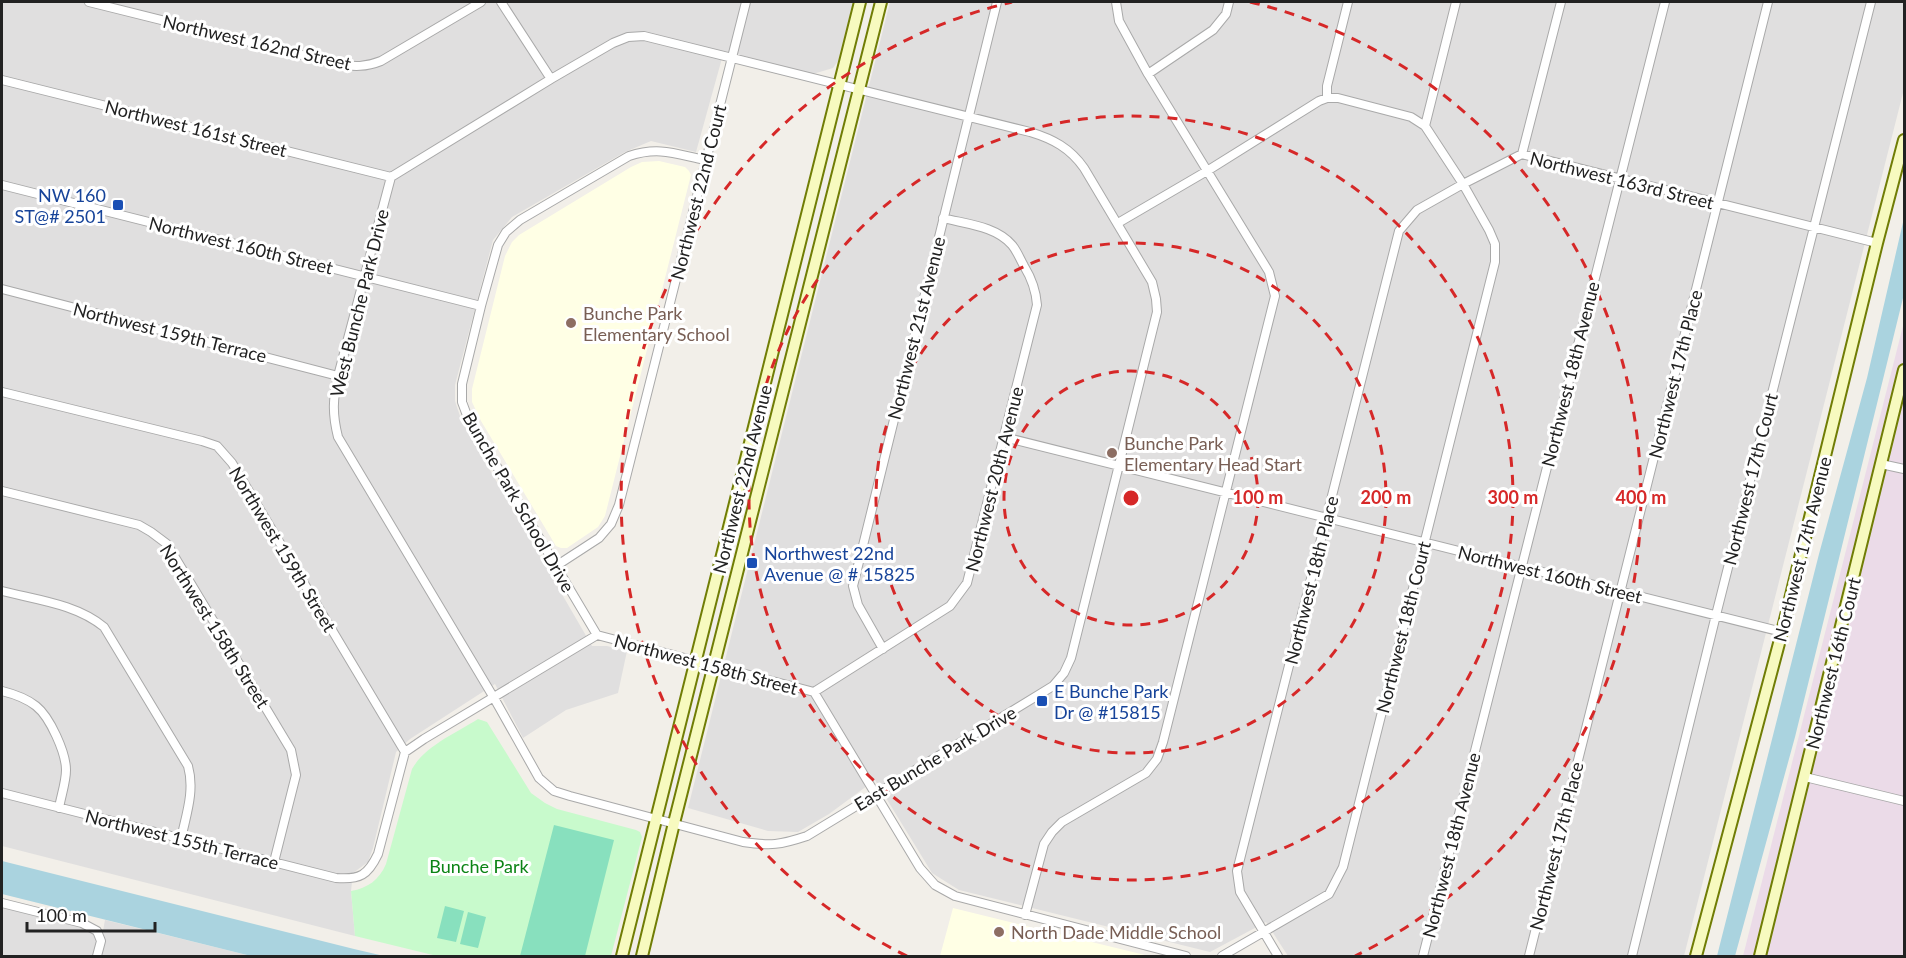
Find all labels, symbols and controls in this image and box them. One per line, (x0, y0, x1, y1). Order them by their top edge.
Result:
street label: Northwest 162nd Street (161, 10, 354, 74)
street label: Northwest 161st Street (103, 95, 290, 161)
street label: Northwest 22nd Court (666, 102, 731, 282)
street label: Northwest 163rd Street (1528, 147, 1717, 214)
place label: NW 160 ST@# 2501 (15, 184, 106, 227)
marker: NW 160 ST@# 2501 (111, 198, 125, 212)
street label: West Bunche Park Drive (325, 207, 393, 399)
street label: Northwest 160th Street (147, 211, 336, 279)
street label: Northwest 21st Avenue (883, 234, 949, 422)
street label: Northwest 18th Avenue (1536, 279, 1604, 469)
street label: Northwest 17th Place (1643, 287, 1707, 461)
street label: Northwest 159th Terrace (71, 297, 269, 367)
place label: Bunche Park Elementary School (583, 302, 730, 345)
marker: Bunche Park Elementary School (564, 316, 578, 330)
street label: Northwest 22nd Avenue (708, 382, 776, 576)
street label: Northwest 20th Avenue (960, 384, 1028, 574)
street label: Northwest 17th Court (1718, 390, 1782, 567)
street label: Bunche Park School Drive (458, 408, 580, 596)
place label: Bunche Park Elementary Head Start (1124, 432, 1303, 475)
marker: Bunche Park Elementary Head Start (1105, 446, 1119, 460)
street label: Northwest 17th Avenue (1768, 454, 1836, 644)
street label: Northwest 159th Street (225, 462, 341, 636)
text: 100 m (1233, 486, 1283, 508)
text: 200 m (1361, 486, 1411, 508)
text: 300 m (1488, 486, 1538, 508)
text: 400 m (1616, 486, 1666, 508)
centre of rings (1121, 488, 1141, 508)
street label: Northwest 18th Place (1279, 493, 1343, 667)
street label: Northwest 18th Court (1371, 538, 1435, 715)
street label: Northwest 158th Street (156, 540, 275, 712)
street label: Northwest 160th Street (1456, 540, 1645, 608)
place label: Northwest 22nd Avenue @ # 15825 (764, 542, 915, 585)
marker: Northwest 22nd Avenue @ # 15825 (745, 556, 759, 570)
street label: Northwest 16th Court (1801, 574, 1865, 751)
street label: Northwest 158th Street (612, 629, 801, 699)
place label: E Bunche Park Dr @ #15815 (1054, 680, 1169, 723)
marker: E Bunche Park Dr @ #15815 (1035, 694, 1049, 708)
street label: East Bunche Park Drive (850, 701, 1020, 815)
street label: Northwest 18th Avenue (1417, 750, 1485, 940)
street label: Northwest 17th Place (1524, 759, 1588, 933)
street label: Northwest 155th Terrace (83, 804, 281, 874)
park label: Bunche Park (429, 855, 530, 877)
scale bar (27, 895, 154, 933)
text: 100 m (36, 904, 87, 926)
place label: North Dade Middle School (1011, 921, 1221, 943)
marker: North Dade Middle School (992, 925, 1006, 939)

